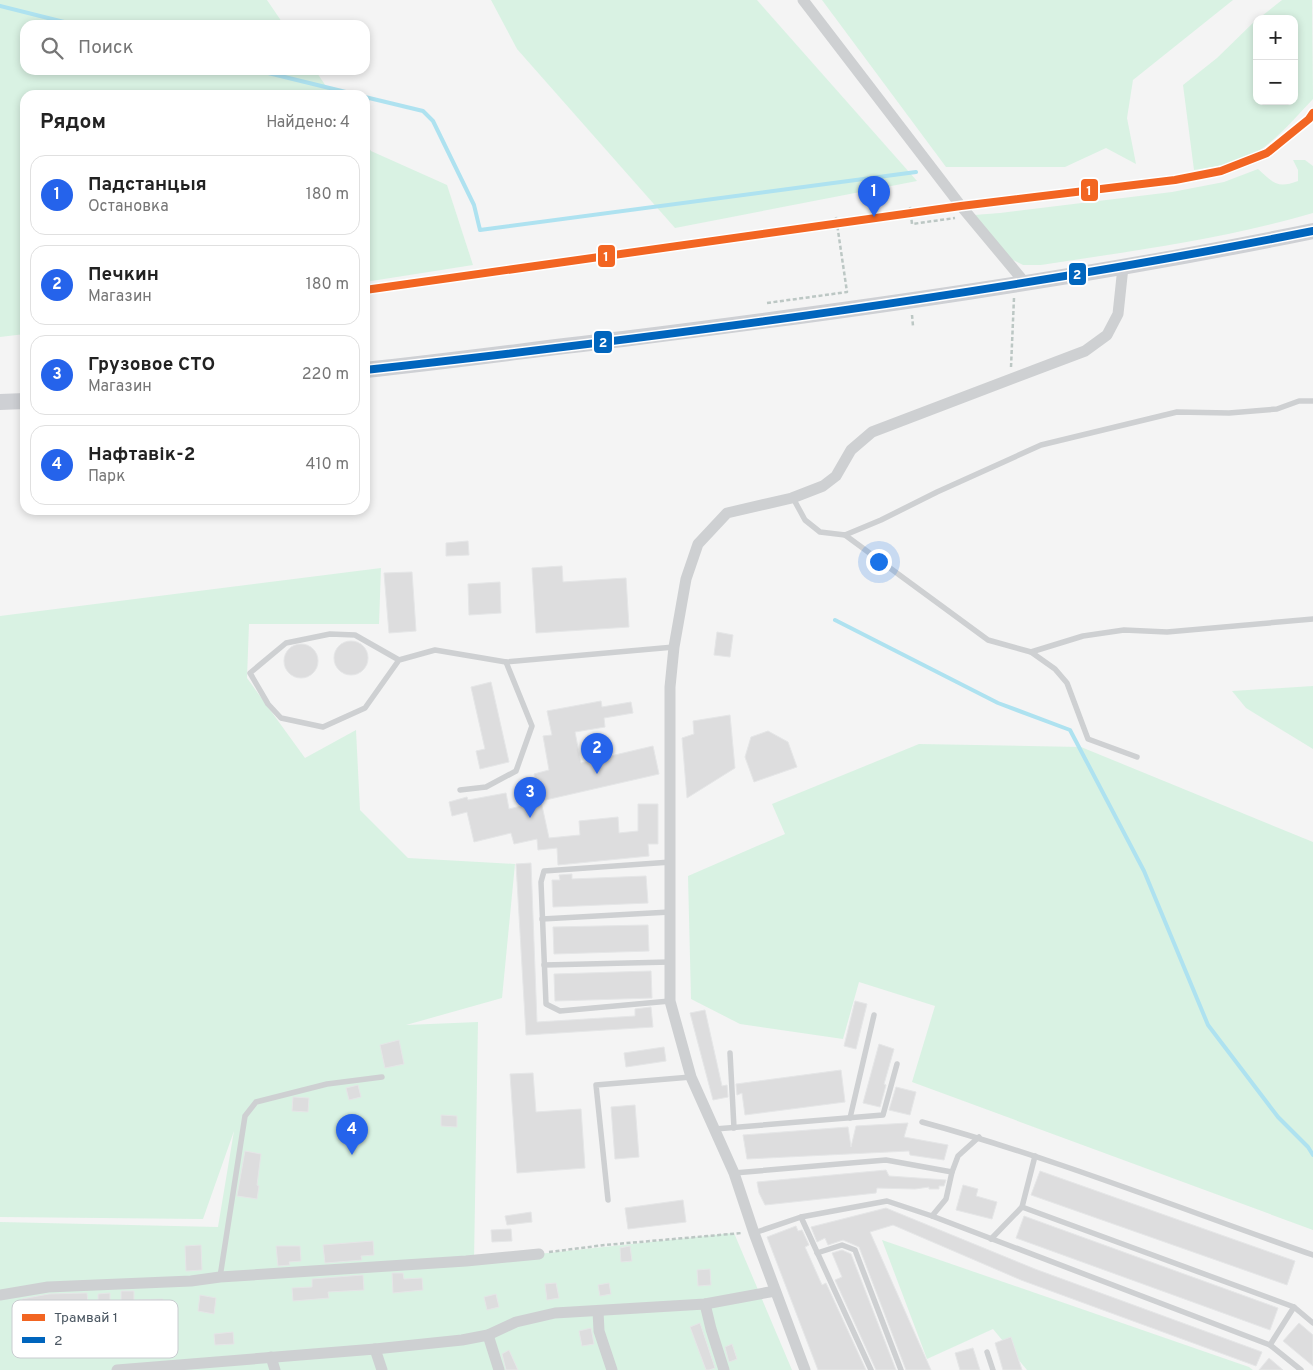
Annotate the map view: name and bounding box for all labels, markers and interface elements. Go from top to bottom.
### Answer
map controls [1253,15,1298,105]
button: + [1253,15,1298,60]
search box [20,20,370,75]
icon: search [38,34,66,62]
text: Поиск [78,36,134,60]
button: − [1253,60,1298,105]
text: Рядом [40,109,106,136]
text: Найдено: 4 [266,113,350,133]
text: Падстанцыя [88,173,207,197]
pin: 1 [858,176,890,217]
line badge: 1 [1080,178,1099,202]
text: 1 [1086,183,1092,200]
text: 1 [54,185,60,205]
text: 180 m [306,185,349,205]
text: Остановка [88,197,169,217]
line badge: 1 [597,244,616,268]
text: 1 [603,249,609,266]
line badge: 2 [1068,262,1087,286]
text: Печкин [88,263,159,287]
text: 2 [1073,267,1081,284]
text: 2 [52,275,62,295]
text: 180 m [306,275,349,295]
text: Магазин [88,287,152,307]
line badge: 2 [593,330,613,354]
text: 2 [599,335,607,352]
text: Грузовое СТО [88,353,215,377]
text: 3 [52,365,62,385]
text: 220 m [302,365,349,385]
text: Магазин [88,377,152,397]
text: Нафтавік-2 [88,443,195,467]
text: 4 [52,455,62,475]
text: 410 m [306,455,349,475]
text: Парк [88,467,125,487]
your location [866,549,892,575]
pin: 2 [581,733,613,774]
pin: 3 [514,777,546,818]
pin: 4 [336,1114,368,1155]
legend [12,1300,178,1358]
text: Трамвай 1 [54,1310,118,1327]
text: 2 [54,1333,63,1350]

